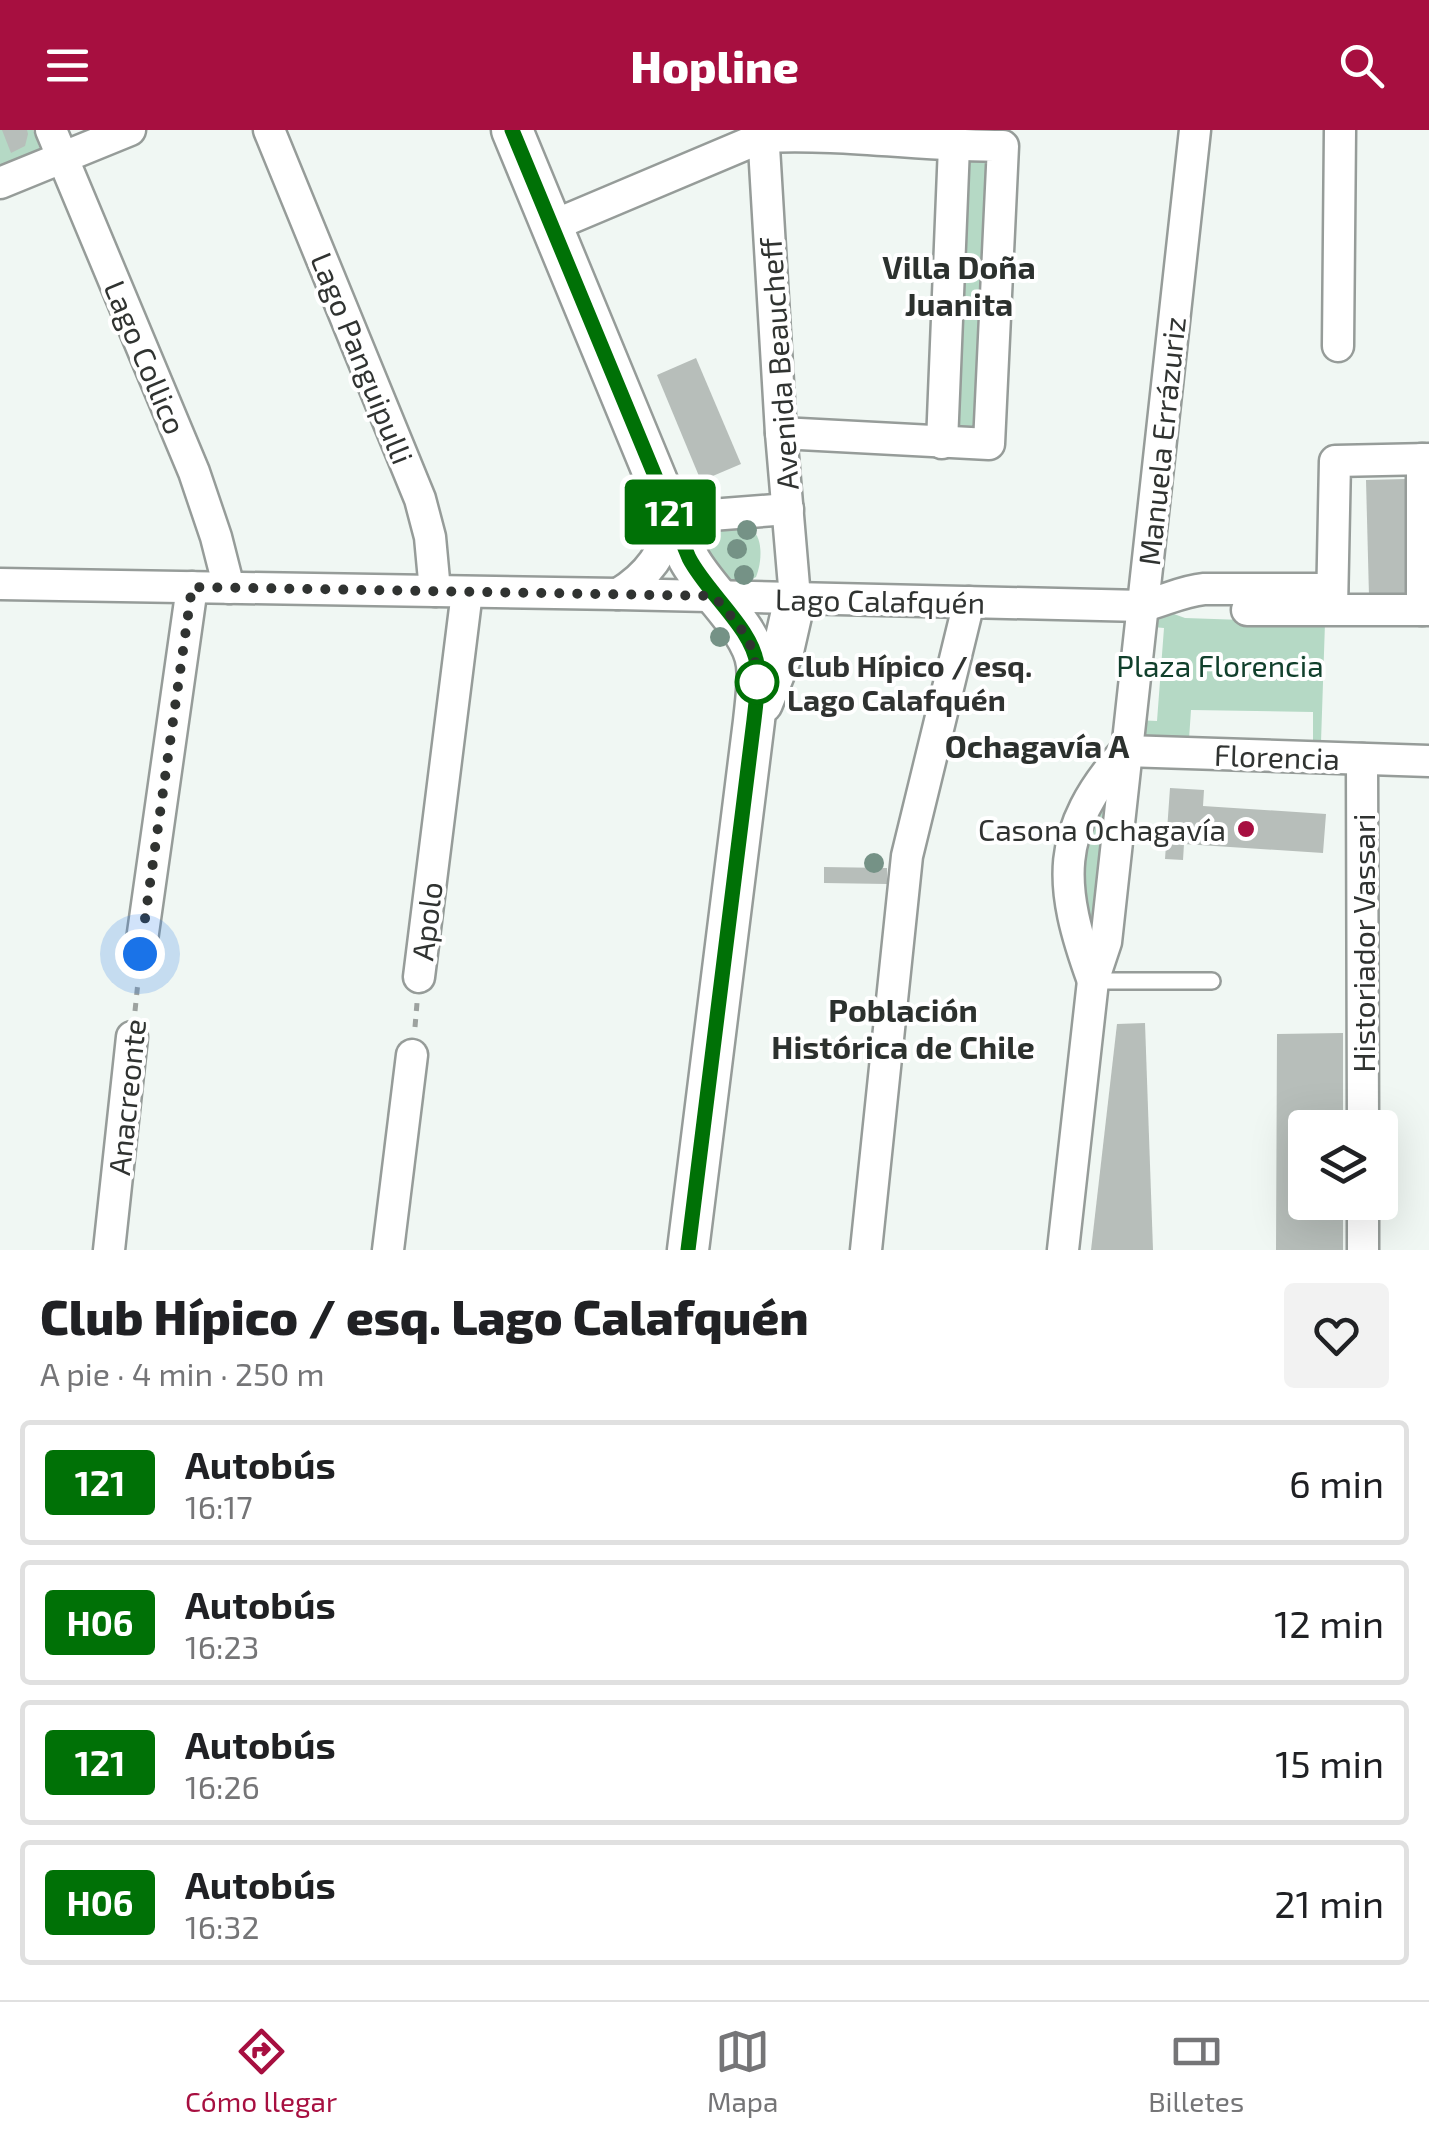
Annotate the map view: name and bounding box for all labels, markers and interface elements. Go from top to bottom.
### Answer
icon: menu [40,38,95,93]
text: Hopline [630,38,799,92]
icon: search [1334,38,1389,93]
street label: Avenida Beaucheff [751,236,805,491]
street label: Lago Panguipulli [304,247,422,469]
district label: Villa Doña Juanita [882,247,1036,322]
street label: Lago Collico [98,275,194,439]
street label: Manuela Errázuriz [1130,315,1192,567]
line badge: 121 [612,480,728,544]
text: 121 [645,491,695,533]
street label: Lago Calafquén [775,580,985,620]
place label: Club Hípico / esq. Lago Calafquén [787,647,1032,717]
park label: Plaza Florencia [1116,647,1324,683]
marker: Club Hípico / esq. Lago Calafquén [736,661,778,703]
district label: Ochagavía A [945,726,1129,764]
street label: Florencia [1213,736,1341,776]
place label: Casona Ochagavía [978,811,1226,847]
street label: Historiador Vassari [1345,813,1381,1073]
marker: Casona Ochagavía [1235,818,1257,840]
street label: Apolo [403,880,449,962]
your location [115,929,165,979]
district label: Población Histórica de Chile [771,990,1035,1065]
street label: Anacreonte [100,1017,152,1177]
map controls [1288,1110,1398,1220]
button: layers [1288,1110,1398,1220]
button: heart [1284,1283,1389,1388]
text: Club Hípico / esq. Lago Calafquén [40,1287,809,1345]
text: A pie · 4 min · 250 m [40,1354,325,1392]
text: Autobús [185,1441,336,1487]
text: 6 min [1289,1460,1384,1506]
text: 121 [75,1461,125,1503]
text: 16:17 [185,1487,253,1525]
text: Autobús [185,1581,336,1627]
text: 12 min [1274,1600,1384,1646]
text: H06 [67,1601,133,1643]
text: 16:23 [185,1627,259,1665]
text: Autobús [185,1721,336,1767]
text: 15 min [1275,1740,1384,1786]
text: 121 [75,1741,125,1783]
text: 16:26 [185,1767,260,1805]
text: Autobús [185,1861,336,1907]
text: 21 min [1274,1880,1384,1926]
text: H06 [67,1881,133,1923]
text: 16:32 [185,1907,259,1945]
tab: Cómo llegar [185,2024,337,2118]
tab: Mapa [707,2024,778,2118]
tab: Billetes [1148,2024,1244,2118]

